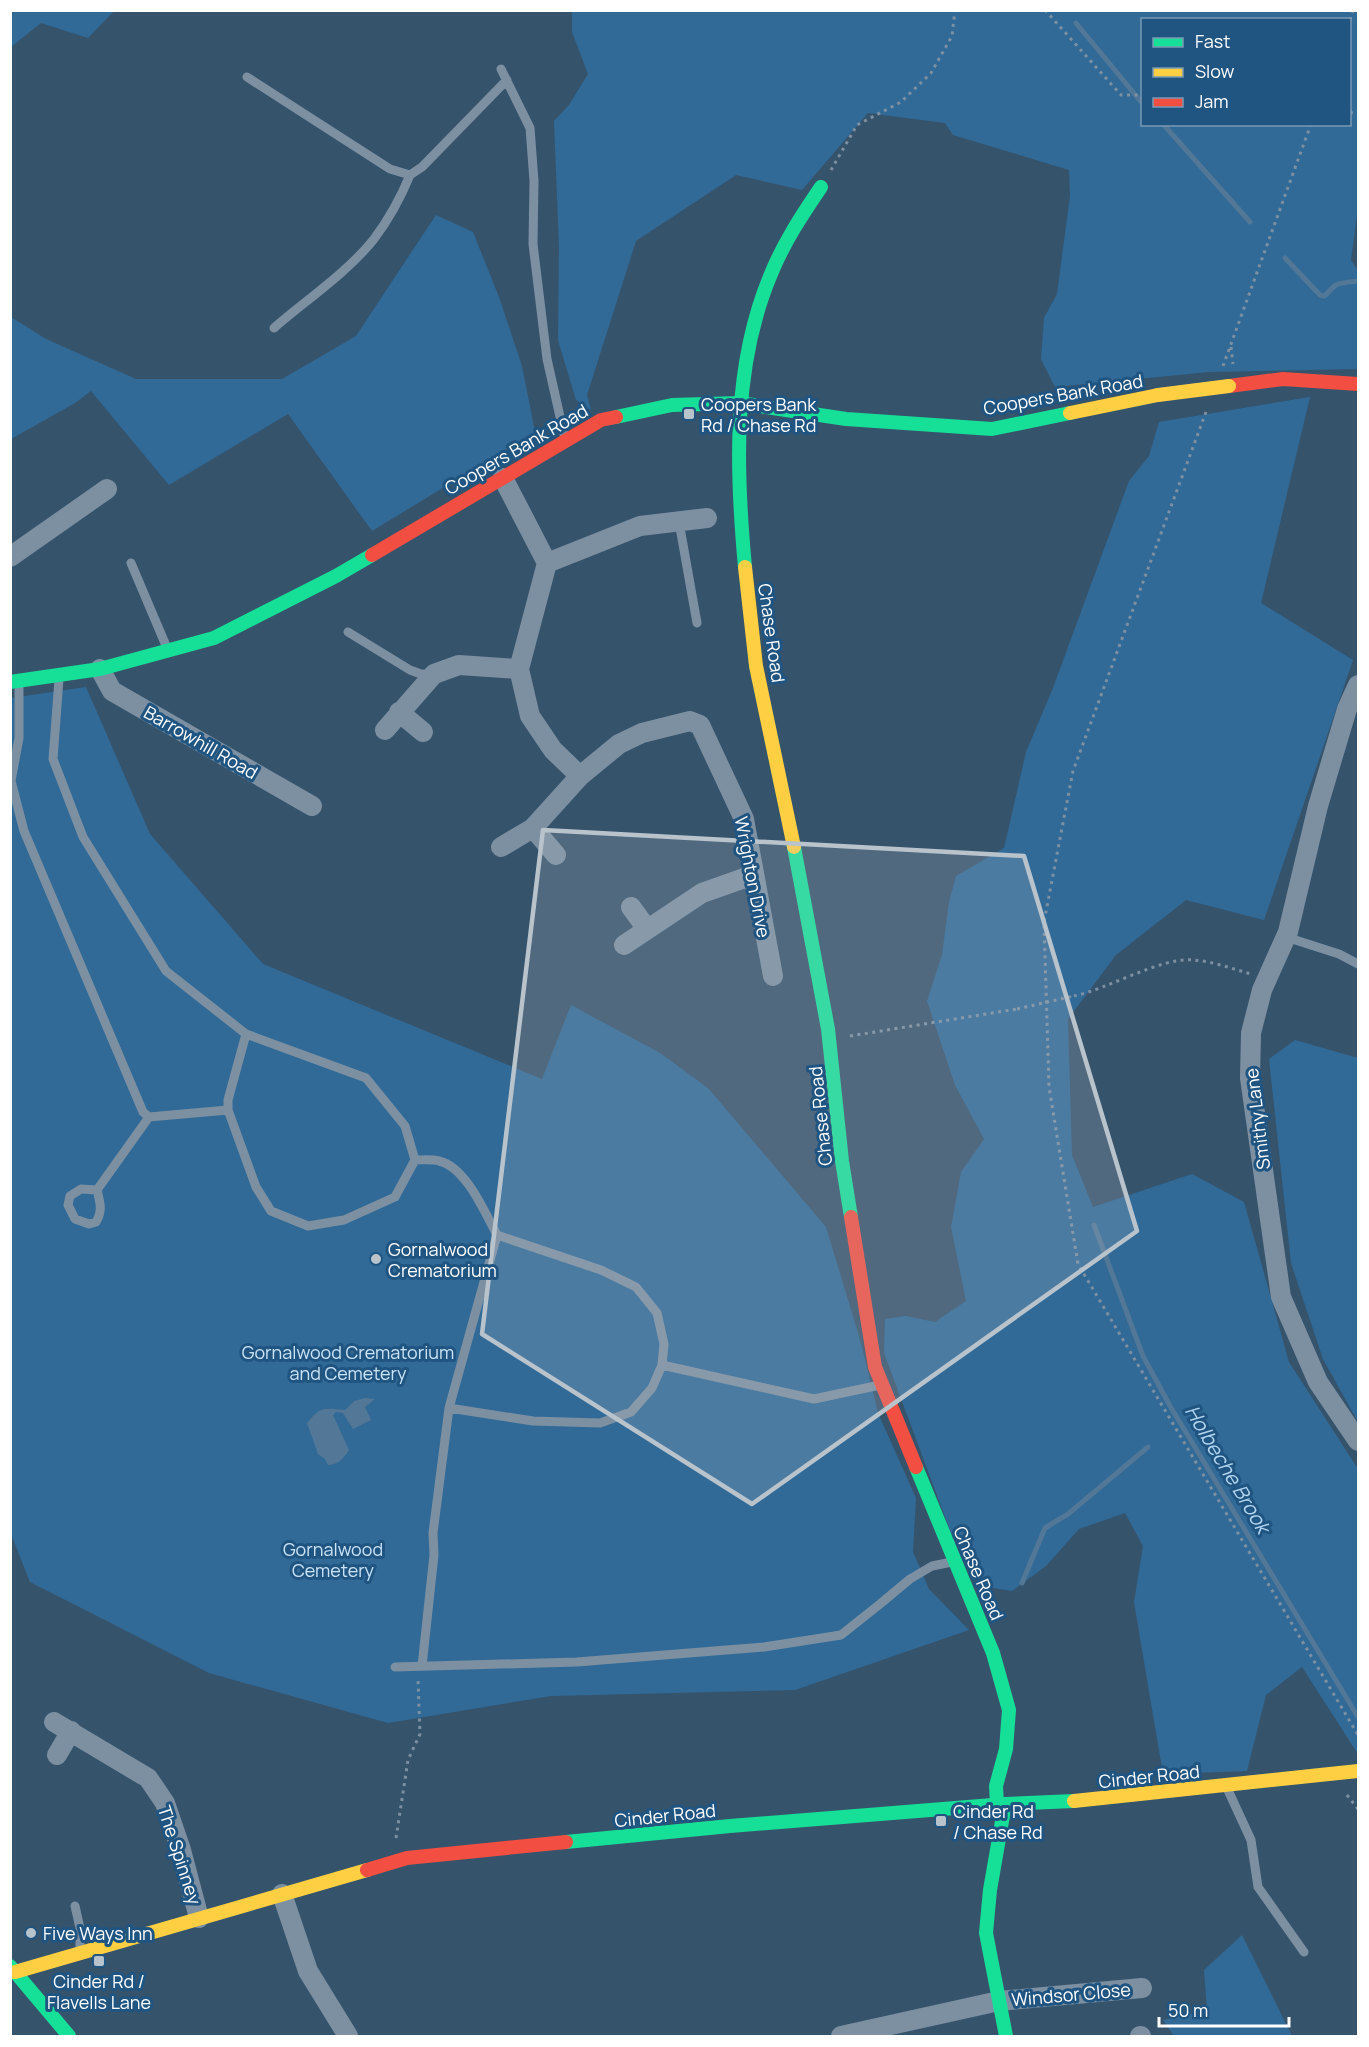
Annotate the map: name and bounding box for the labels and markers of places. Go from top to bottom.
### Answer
place label: Coopers Bank Rd / Chase Rd [701,392,817,437]
marker: Coopers Bank Rd / Chase Rd [682,407,696,421]
place label: Gornalwood Crematorium [388,1237,497,1282]
marker: Gornalwood Crematorium [369,1252,383,1266]
place label: Cinder Rd / Chase Rd [953,1799,1043,1844]
marker: Cinder Rd / Chase Rd [934,1814,948,1828]
place label: Five Ways Inn [43,1921,153,1945]
marker: Five Ways Inn [24,1926,38,1940]
marker: Cinder Rd / Flavells Lane [92,1954,106,1968]
place label: Cinder Rd / Flavells Lane [47,1969,151,2014]

